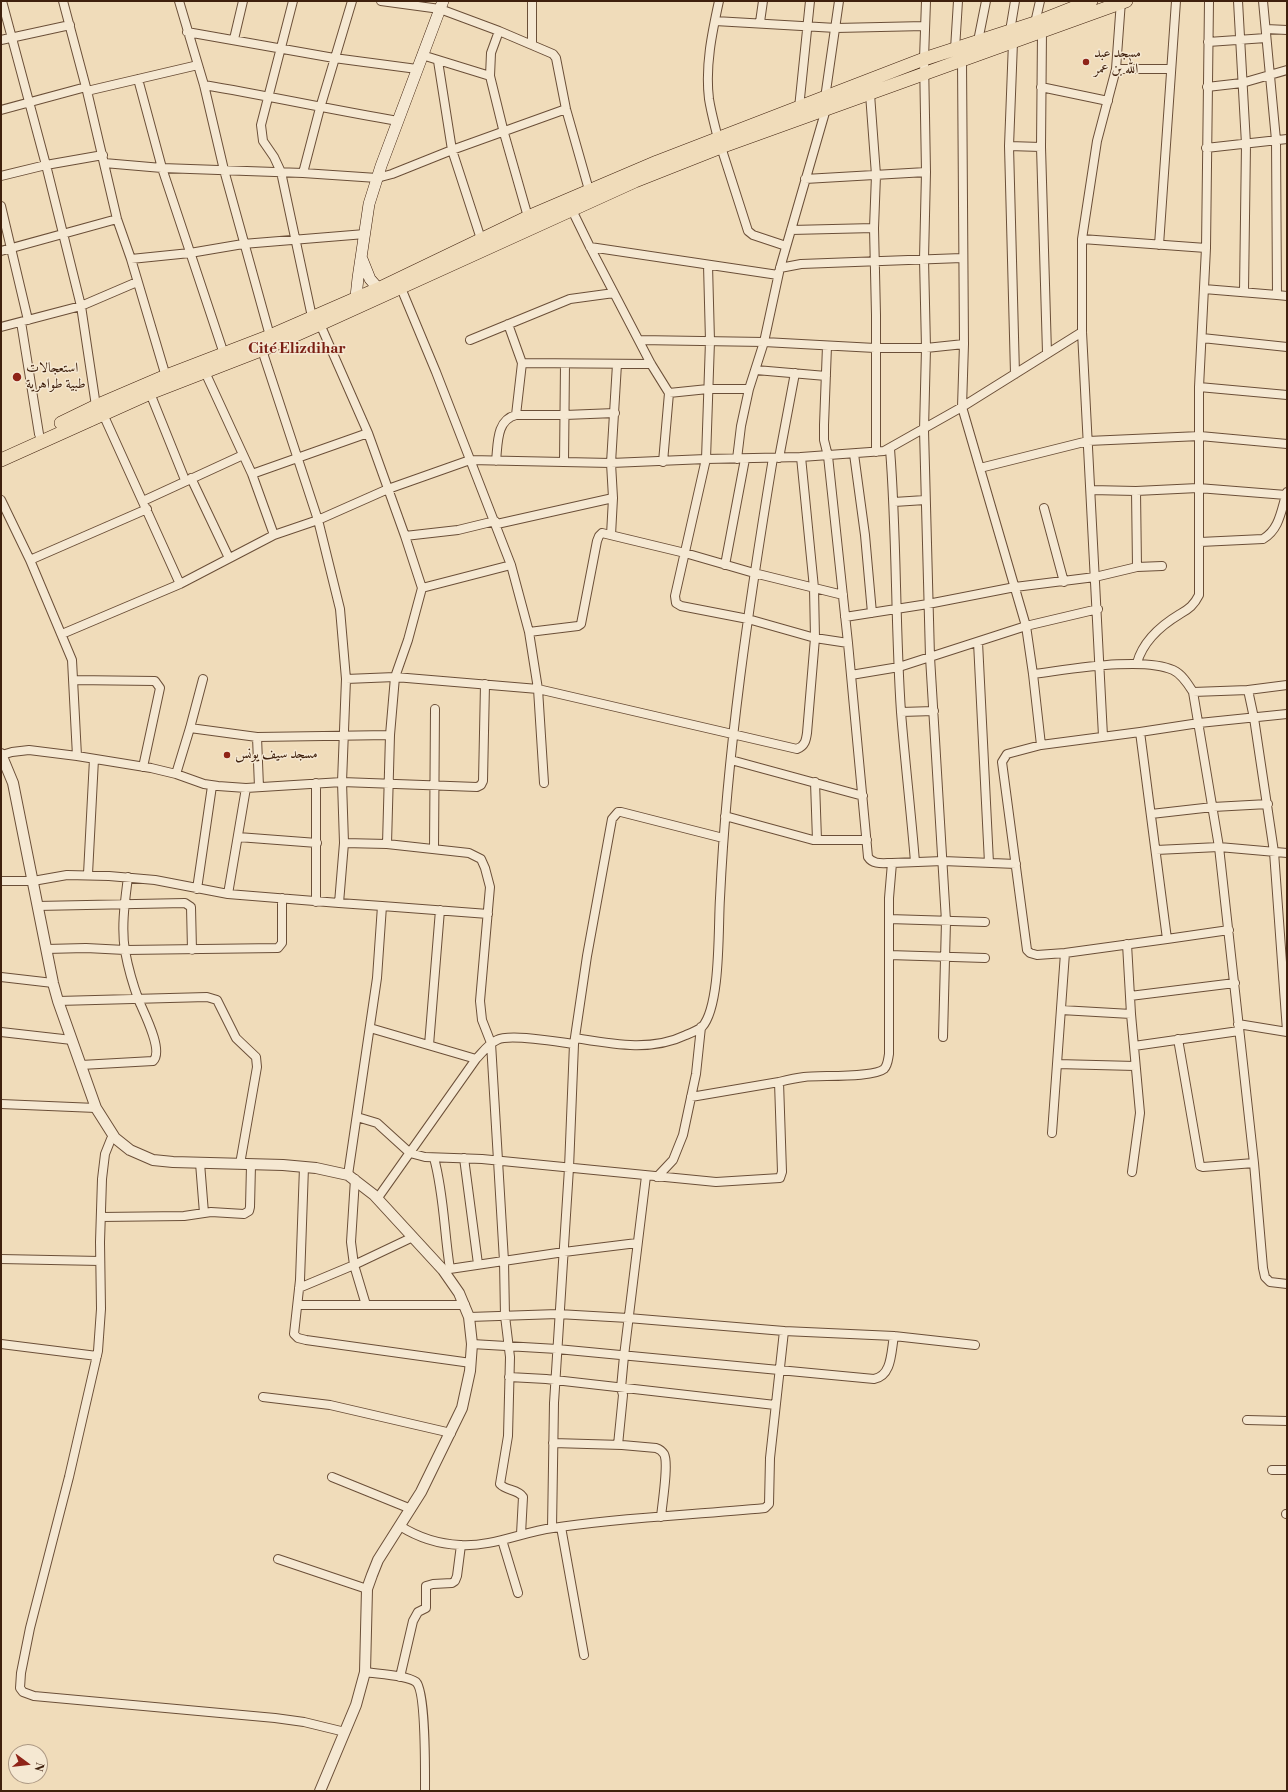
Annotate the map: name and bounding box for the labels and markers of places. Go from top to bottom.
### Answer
place label: مسجد عبد الله بن عمر [1094,46,1141,78]
marker: مسجد عبد الله بن عمر [1081,57,1091,67]
place label: استعجالات طبية طواهرية [26,361,86,394]
marker: استعجالات طبية طواهرية [11,371,23,383]
place label: مسجد سيف يونس [235,747,318,763]
marker: مسجد سيف يونس [222,750,232,760]

